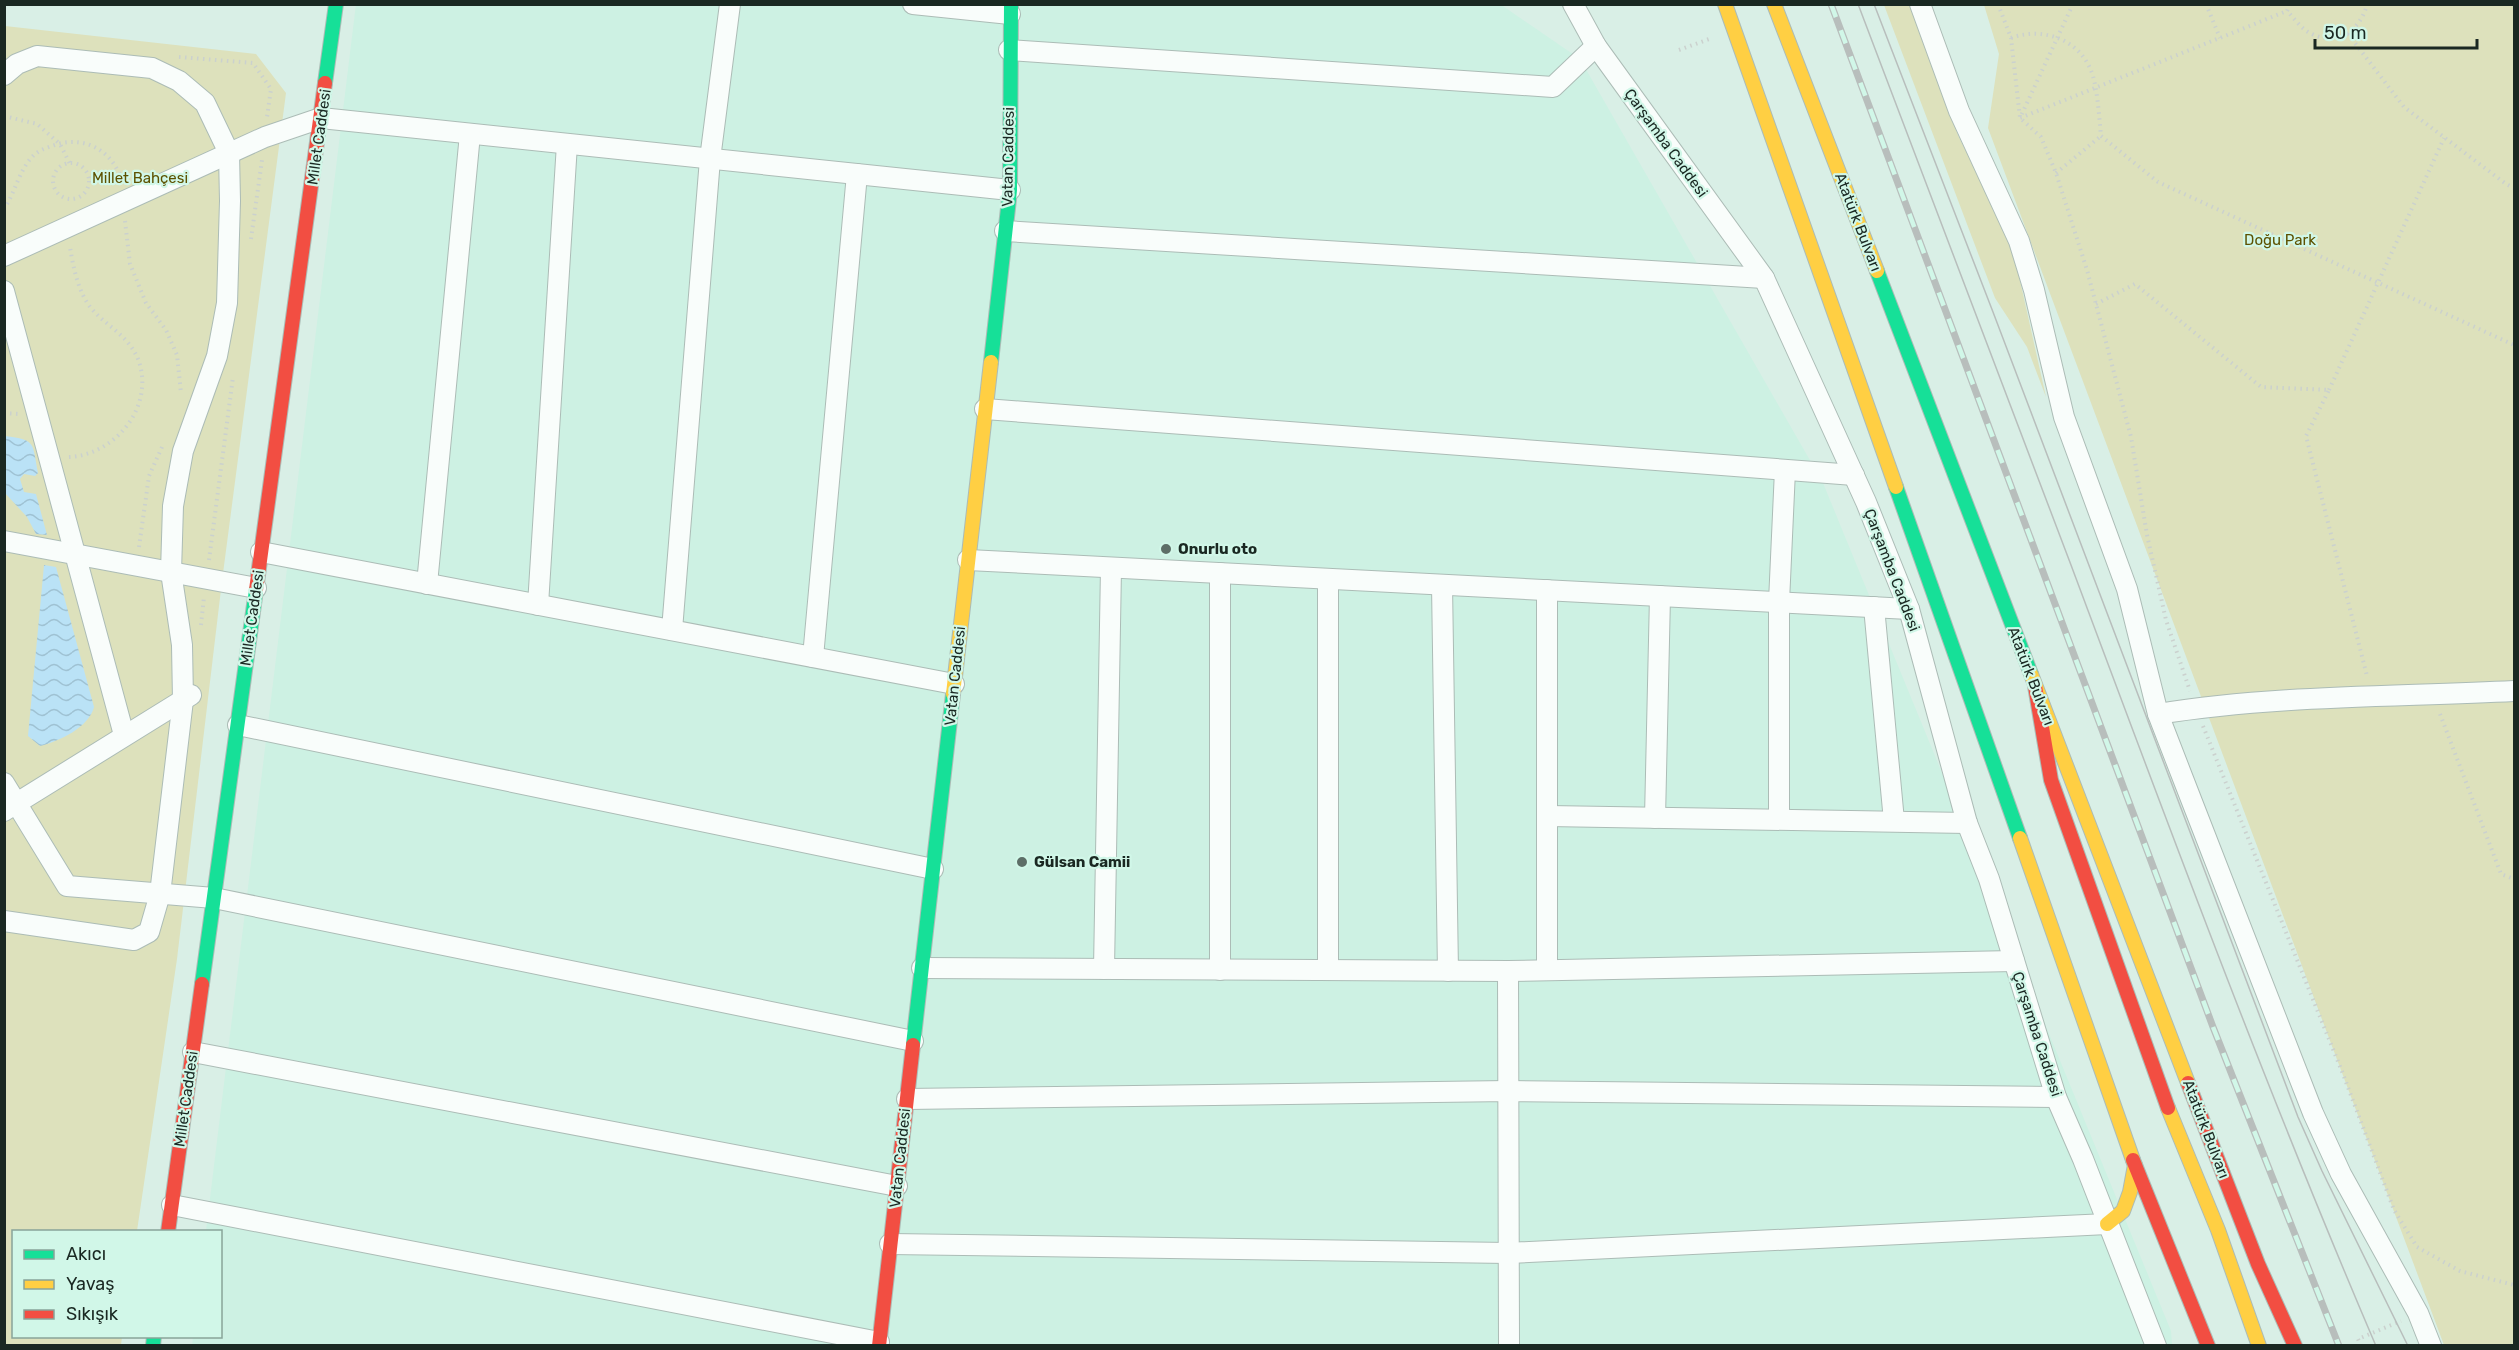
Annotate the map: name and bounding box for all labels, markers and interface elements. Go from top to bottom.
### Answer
scale bar [2315,12,2477,50]
text: 50 m [2324,22,2367,44]
street label: Çarşamba Caddesi [1621,85,1711,201]
street label: Millet Caddesi [303,88,335,186]
street label: Vatan Caddesi [998,107,1018,207]
park label: Millet Bahçesi [92,169,188,187]
street label: Atatürk Bulvarı [1831,170,1885,274]
park label: Doğu Park [2244,231,2316,249]
street label: Çarşamba Caddesi [1860,506,1924,634]
place label: Onurlu oto [1178,540,1257,558]
marker: Onurlu oto [1159,542,1173,556]
street label: Millet Caddesi [236,569,268,667]
street label: Atatürk Bulvarı [2004,624,2058,728]
street label: Vatan Caddesi [941,625,969,727]
place label: Gülsan Camii [1034,853,1130,871]
marker: Gülsan Camii [1015,855,1029,869]
street label: Çarşamba Caddesi [2008,969,2066,1099]
street label: Millet Caddesi [170,1050,202,1148]
street label: Atatürk Bulvarı [2179,1077,2233,1181]
street label: Vatan Caddesi [886,1107,914,1209]
legend [12,1230,222,1338]
text: Akıcı [66,1243,106,1265]
text: Yavaş [66,1273,114,1295]
text: Sıkışık [66,1303,119,1325]

